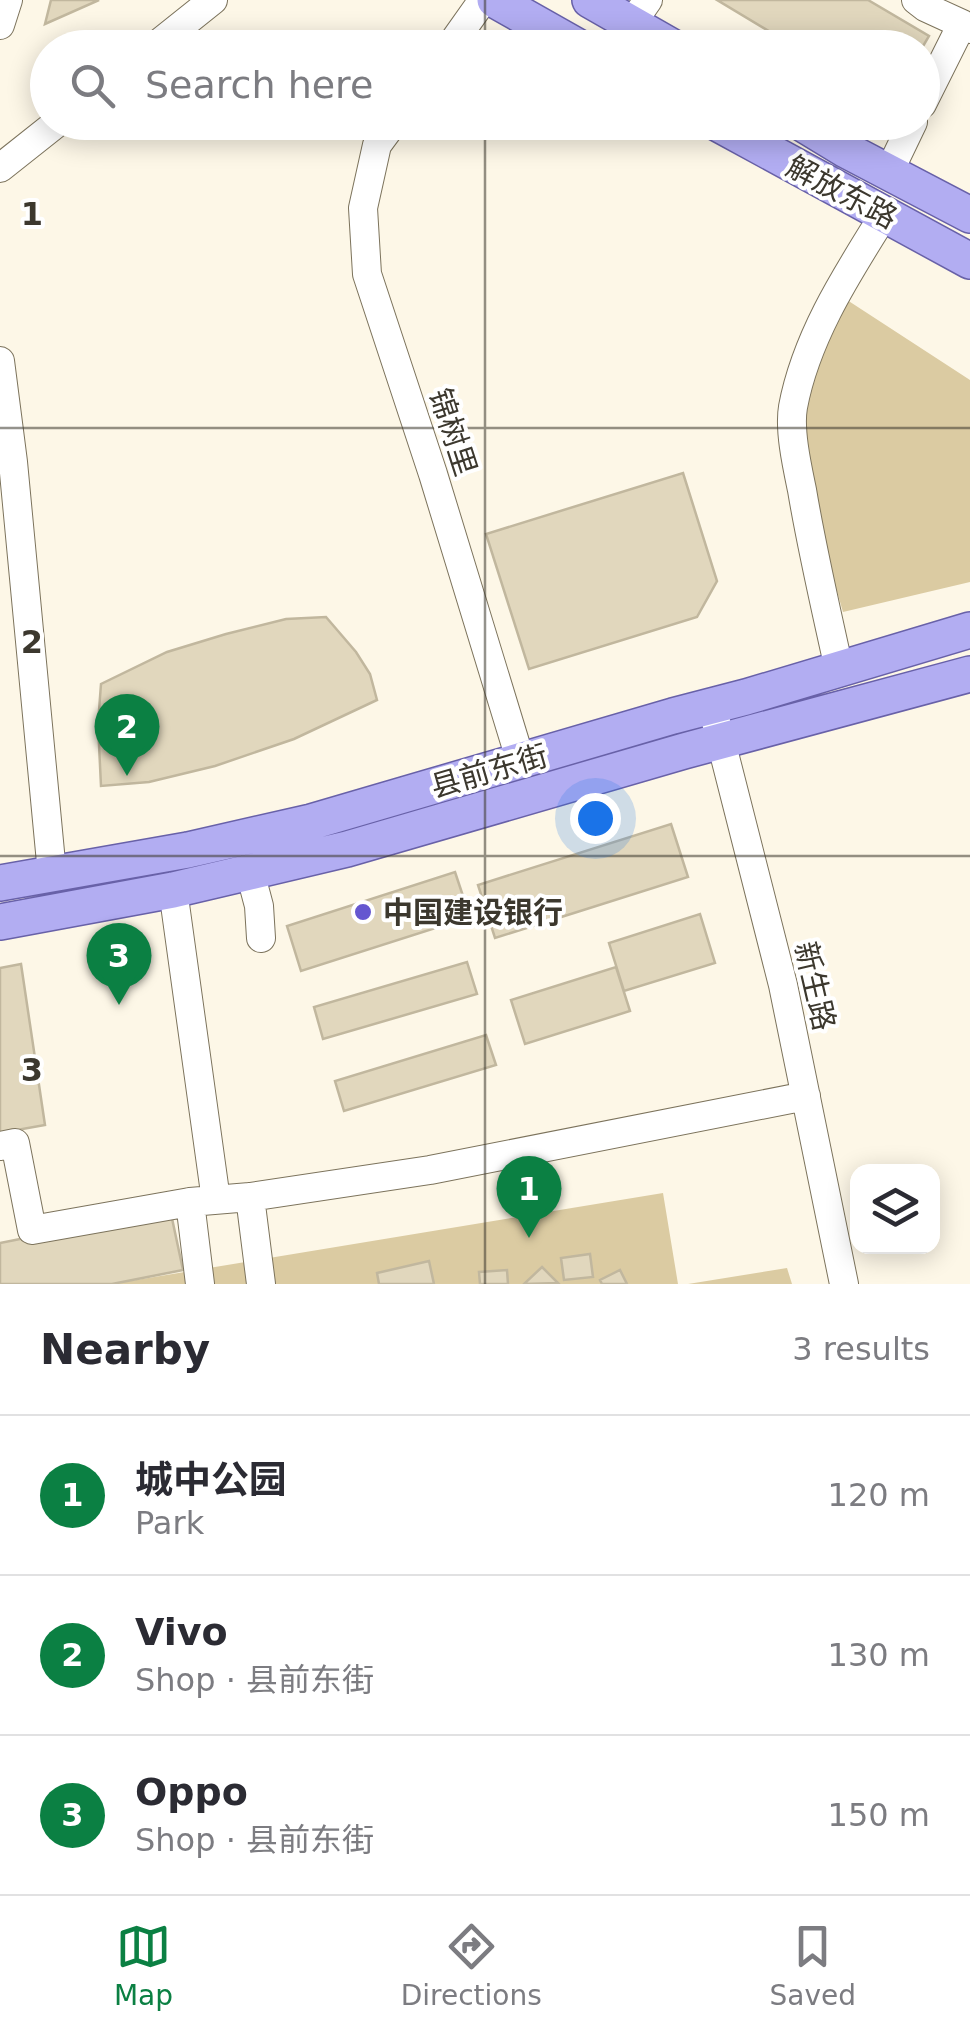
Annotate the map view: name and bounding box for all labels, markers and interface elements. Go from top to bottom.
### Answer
search box [30,30,940,140]
icon: search [65,58,120,113]
text: Search here [145,63,373,107]
street label: 解放东路 [781,148,903,236]
text: 1 [21,195,43,233]
street label: 锦树里 [422,384,484,480]
text: 2 [21,623,43,661]
pin: 2 [94,694,160,776]
street label: 县前东街 [427,738,551,804]
your location [570,793,621,844]
place label: 中国建设银行 [383,895,563,930]
marker: 中国建设银行 [352,901,374,923]
pin: 3 [86,922,152,1005]
street label: 新生路 [788,938,842,1034]
text: 3 [21,1051,43,1089]
pin: 1 [496,1156,562,1238]
map controls [850,1164,940,1254]
button: layers [850,1164,940,1254]
text: Nearby [40,1325,210,1374]
text: 3 results [792,1330,930,1368]
text: 城中公园 [135,1458,287,1502]
text: 1 [61,1476,84,1514]
text: 120 m [828,1476,930,1514]
text: Park [135,1504,204,1542]
text: Vivo [135,1610,228,1654]
text: 2 [61,1636,84,1674]
text: 130 m [828,1636,930,1674]
text: Shop · 县前东街 [135,1661,374,1699]
text: Oppo [135,1770,248,1814]
text: 3 [61,1796,84,1834]
text: 150 m [828,1796,930,1834]
text: Shop · 县前东街 [135,1821,374,1859]
tab: Map [114,1919,173,2012]
tab: Directions [401,1919,542,2012]
tab: Saved [770,1919,856,2012]

